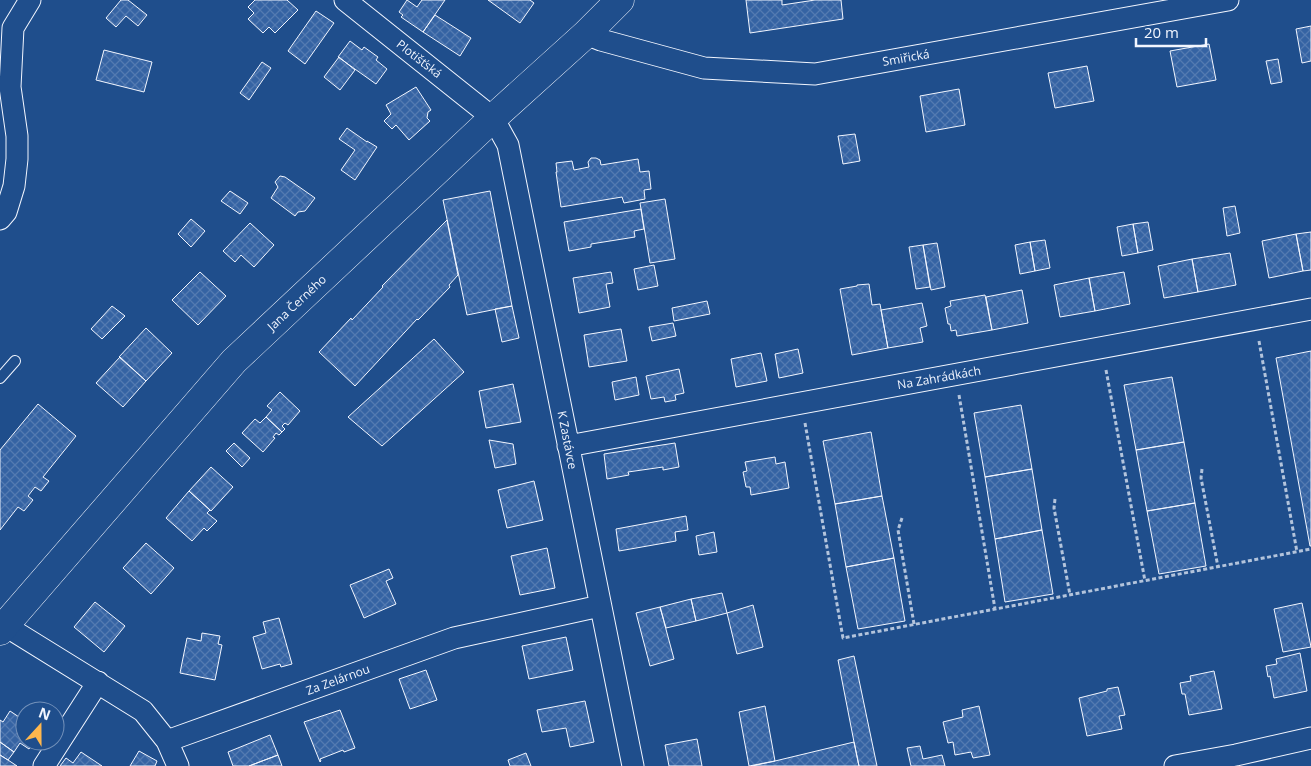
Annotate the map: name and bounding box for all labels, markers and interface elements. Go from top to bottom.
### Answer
scale bar [1136,15,1206,47]
text: 20 m [1144,22,1179,42]
street label: Plotišťská [393,35,446,82]
street label: Smiřická [881,45,931,70]
street label: Jana Černého [263,271,330,335]
street label: Na Zahrádkách [896,362,982,393]
street label: K Zastávce [554,409,582,471]
street label: Za Zelárnou [304,660,372,699]
north arrow [15,701,65,751]
text: N [36,702,54,724]

